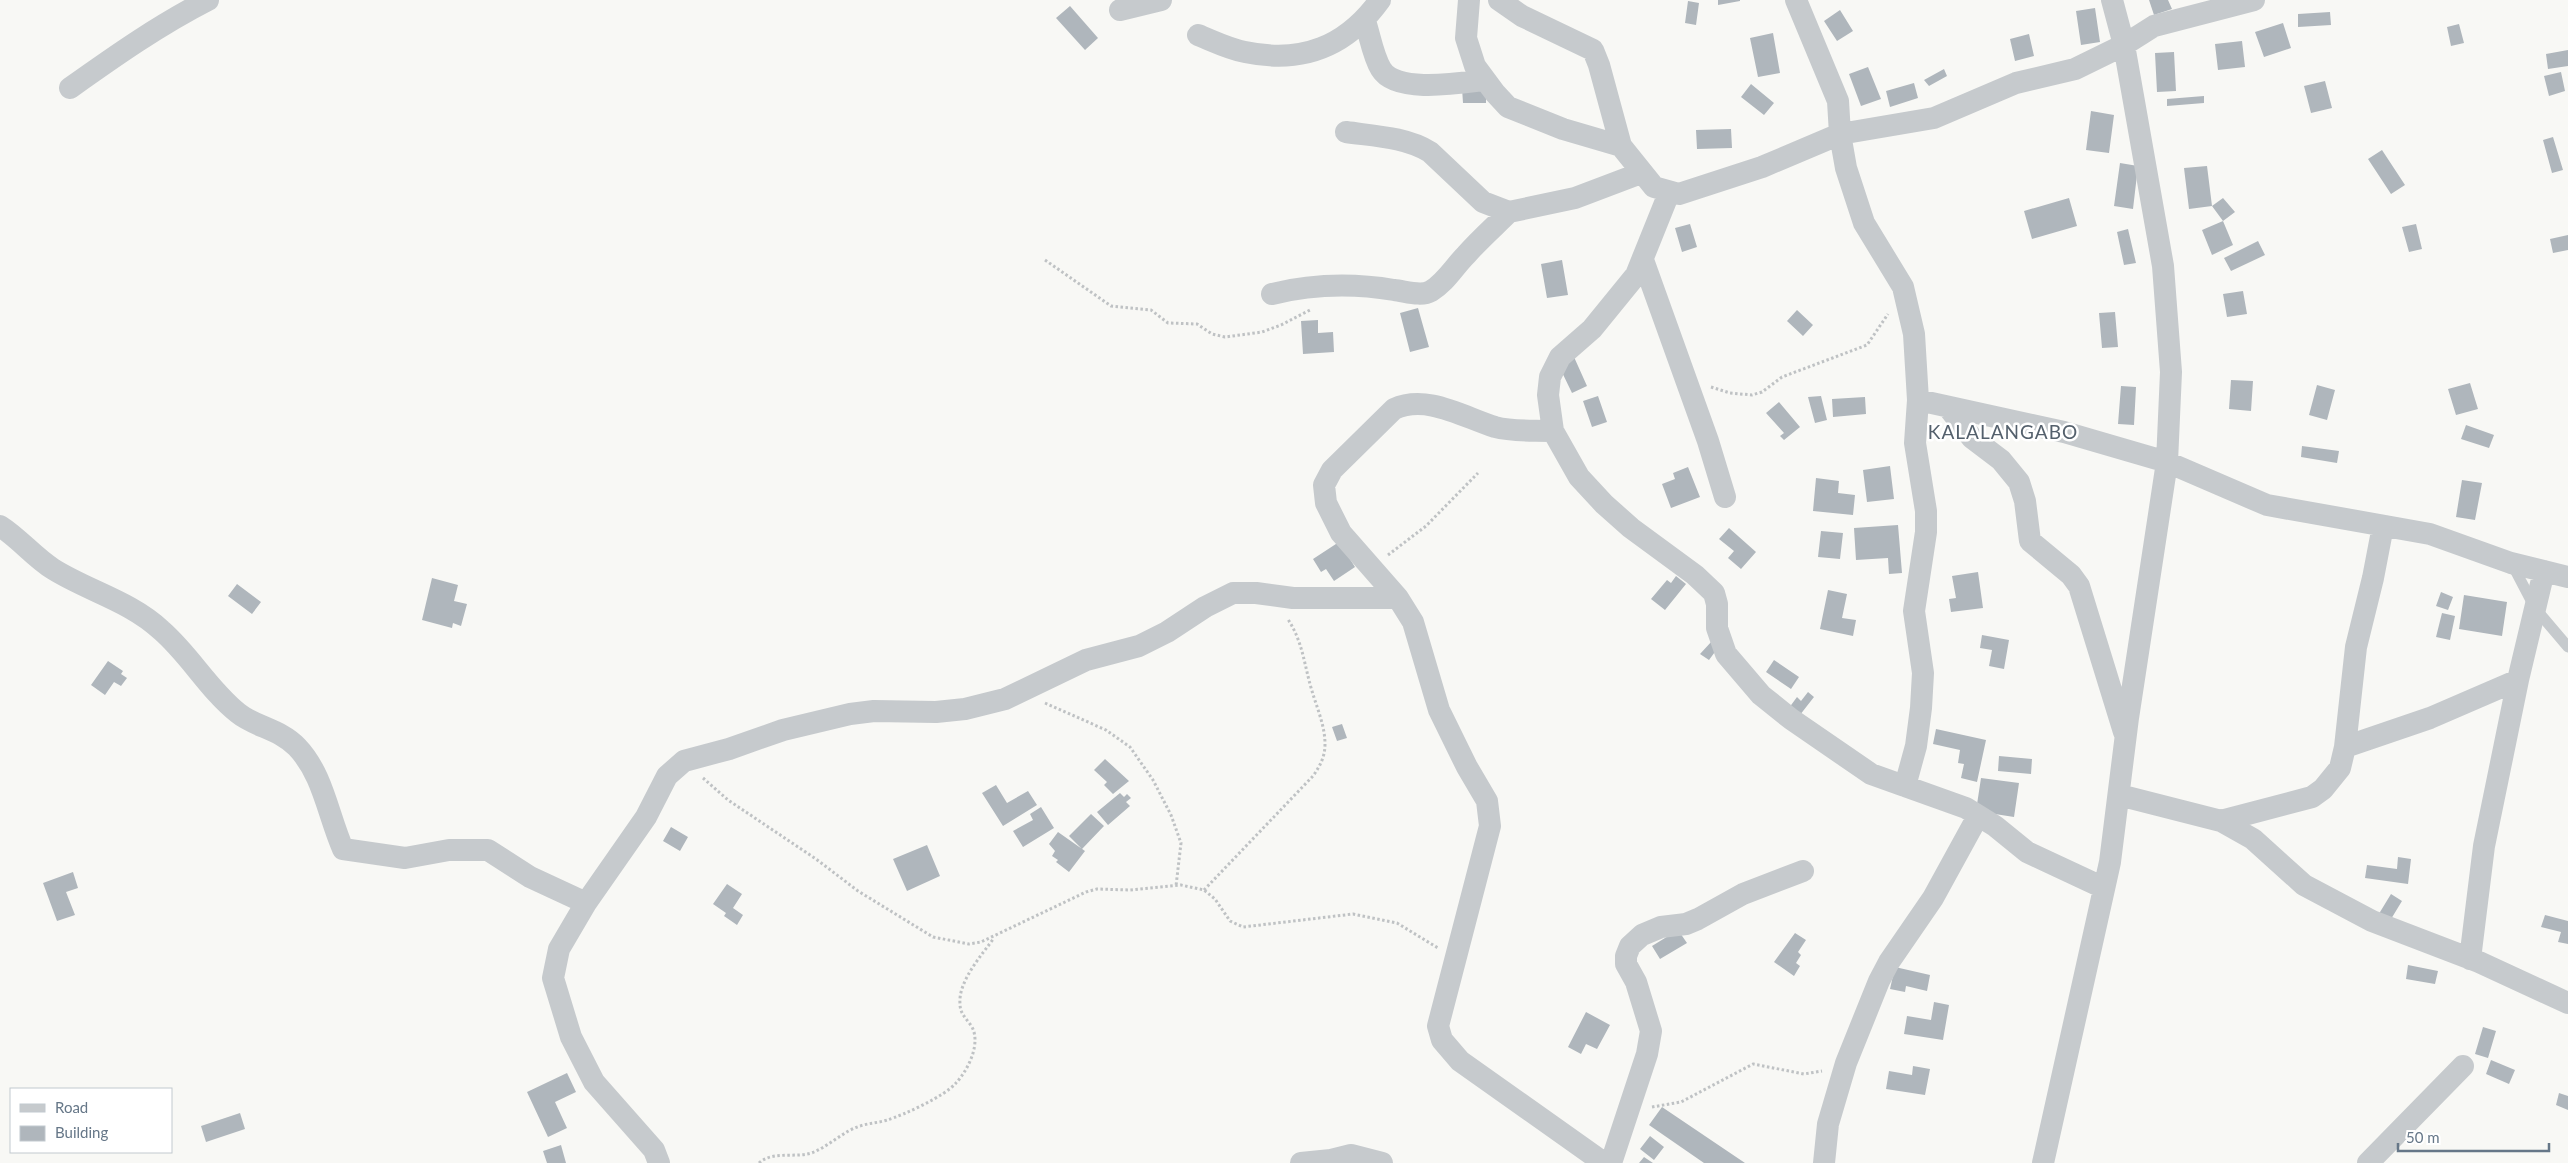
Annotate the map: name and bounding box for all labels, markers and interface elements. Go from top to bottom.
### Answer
district label: KALALANGABO [1928,420,2078,443]
legend [10,1088,172,1153]
text: Road [55,1098,88,1116]
scale bar [2398,1120,2549,1152]
text: Building [55,1123,108,1141]
text: 50 m [2406,1128,2440,1146]

